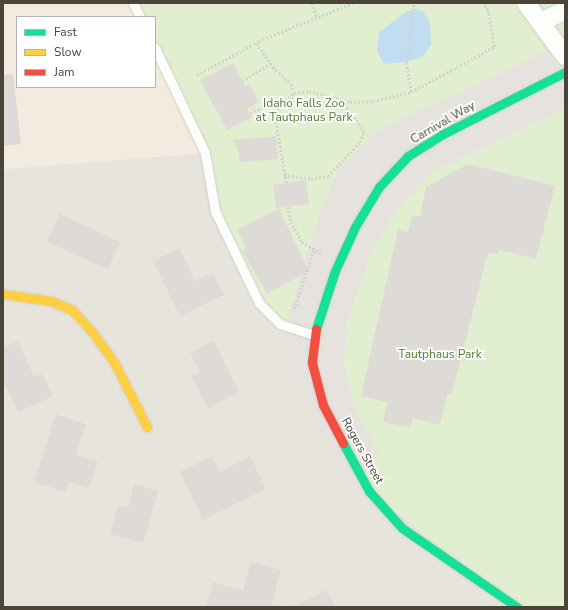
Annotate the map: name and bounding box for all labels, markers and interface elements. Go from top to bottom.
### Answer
legend [16,16,156,88]
text: Fast [54,24,77,40]
text: Slow [54,44,82,60]
text: Jam [54,64,75,80]
park label: Idaho Falls Zoo at Tautphaus Park [256,97,352,125]
street label: Carnival Way [408,99,478,147]
park label: Tautphaus Park [398,348,482,362]
street label: Rogers Street [338,415,386,487]

